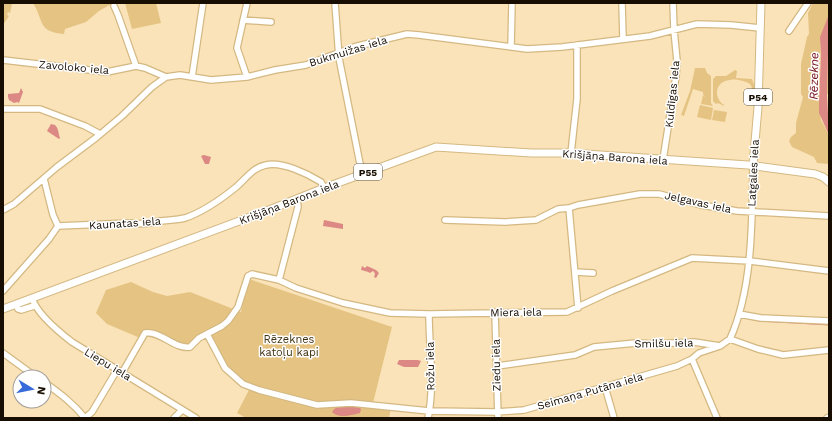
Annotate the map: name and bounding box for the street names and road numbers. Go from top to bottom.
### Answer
street label: Bukmuižas iela [308,33,389,70]
street label: Zavoloko iela [38,58,110,77]
street label: Kuldīgas iela [663,60,682,128]
road number: P54 [744,89,772,105]
street label: Latgales iela [745,139,762,207]
street label: Krišjāņa Barona iela [562,147,668,168]
road number: P55 [354,164,382,180]
street label: Krišjāņa Barona iela [237,177,341,228]
street label: Jelgavas iela [663,189,732,216]
street label: Kaunatas iela [89,214,161,232]
street label: Miera iela [490,306,542,319]
street label: Smilšu iela [634,336,694,351]
street label: Ziedu iela [490,339,503,391]
street label: Rožu iela [424,341,437,391]
street label: Liepu iela [82,345,133,383]
street label: Seimaņa Putāna iela [536,370,644,413]

